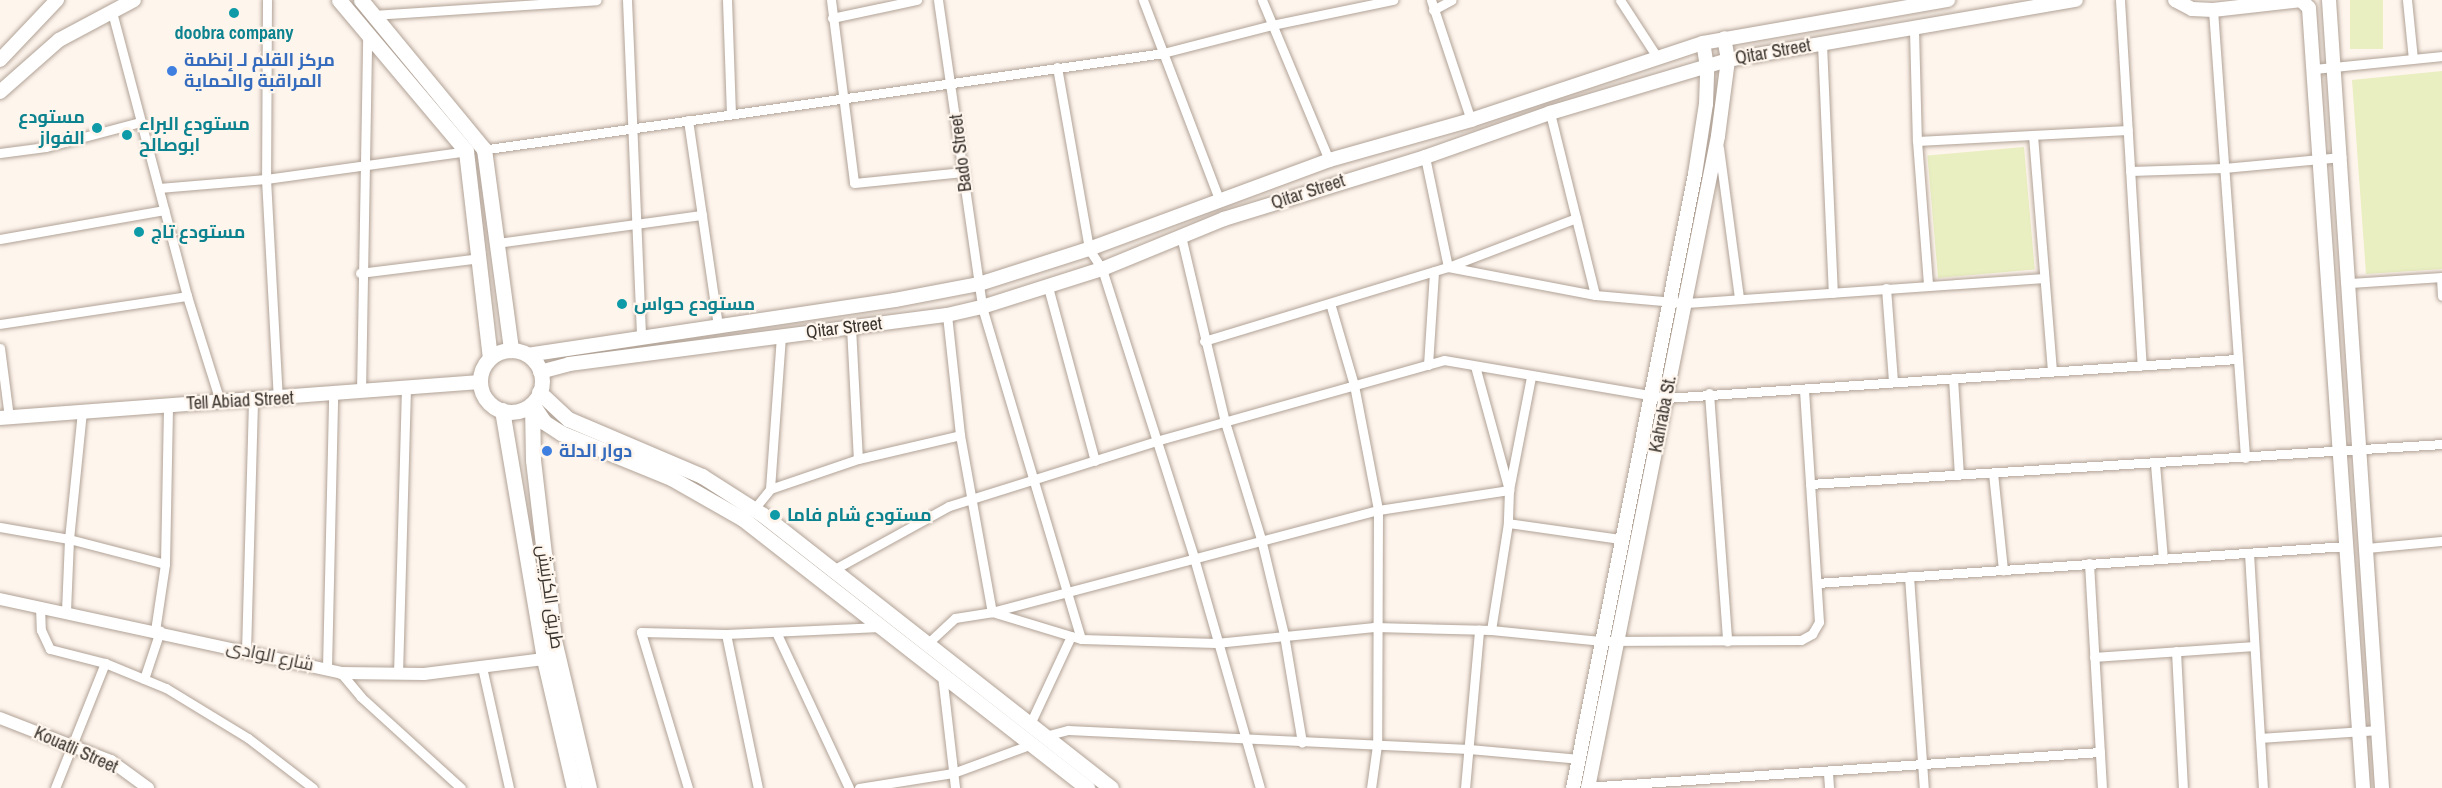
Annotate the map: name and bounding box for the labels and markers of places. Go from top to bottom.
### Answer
marker: doobra company [227,6,241,20]
place label: doobra company [175,22,293,44]
place label: مركز القلم لـ إنظمة المراقبة والحماية [184,50,335,92]
marker: مركز القلم لـ إنظمة المراقبة والحماية [165,64,179,78]
place label: مستودع الفواز [18,107,85,150]
place label: مستودع البراء ابوصالح [139,114,250,156]
marker: مستودع الفواز [90,121,104,135]
marker: مستودع البراء ابوصالح [120,128,134,142]
place label: مستودع تاج [151,221,245,243]
marker: مستودع تاج [132,225,146,239]
place label: مستودع حواس [634,293,755,315]
marker: مستودع حواس [615,297,629,311]
place label: دوار الدلة [559,440,632,462]
marker: دوار الدلة [540,444,554,458]
place label: مستودع شام فاما [787,504,932,526]
marker: مستودع شام فاما [768,508,782,522]

